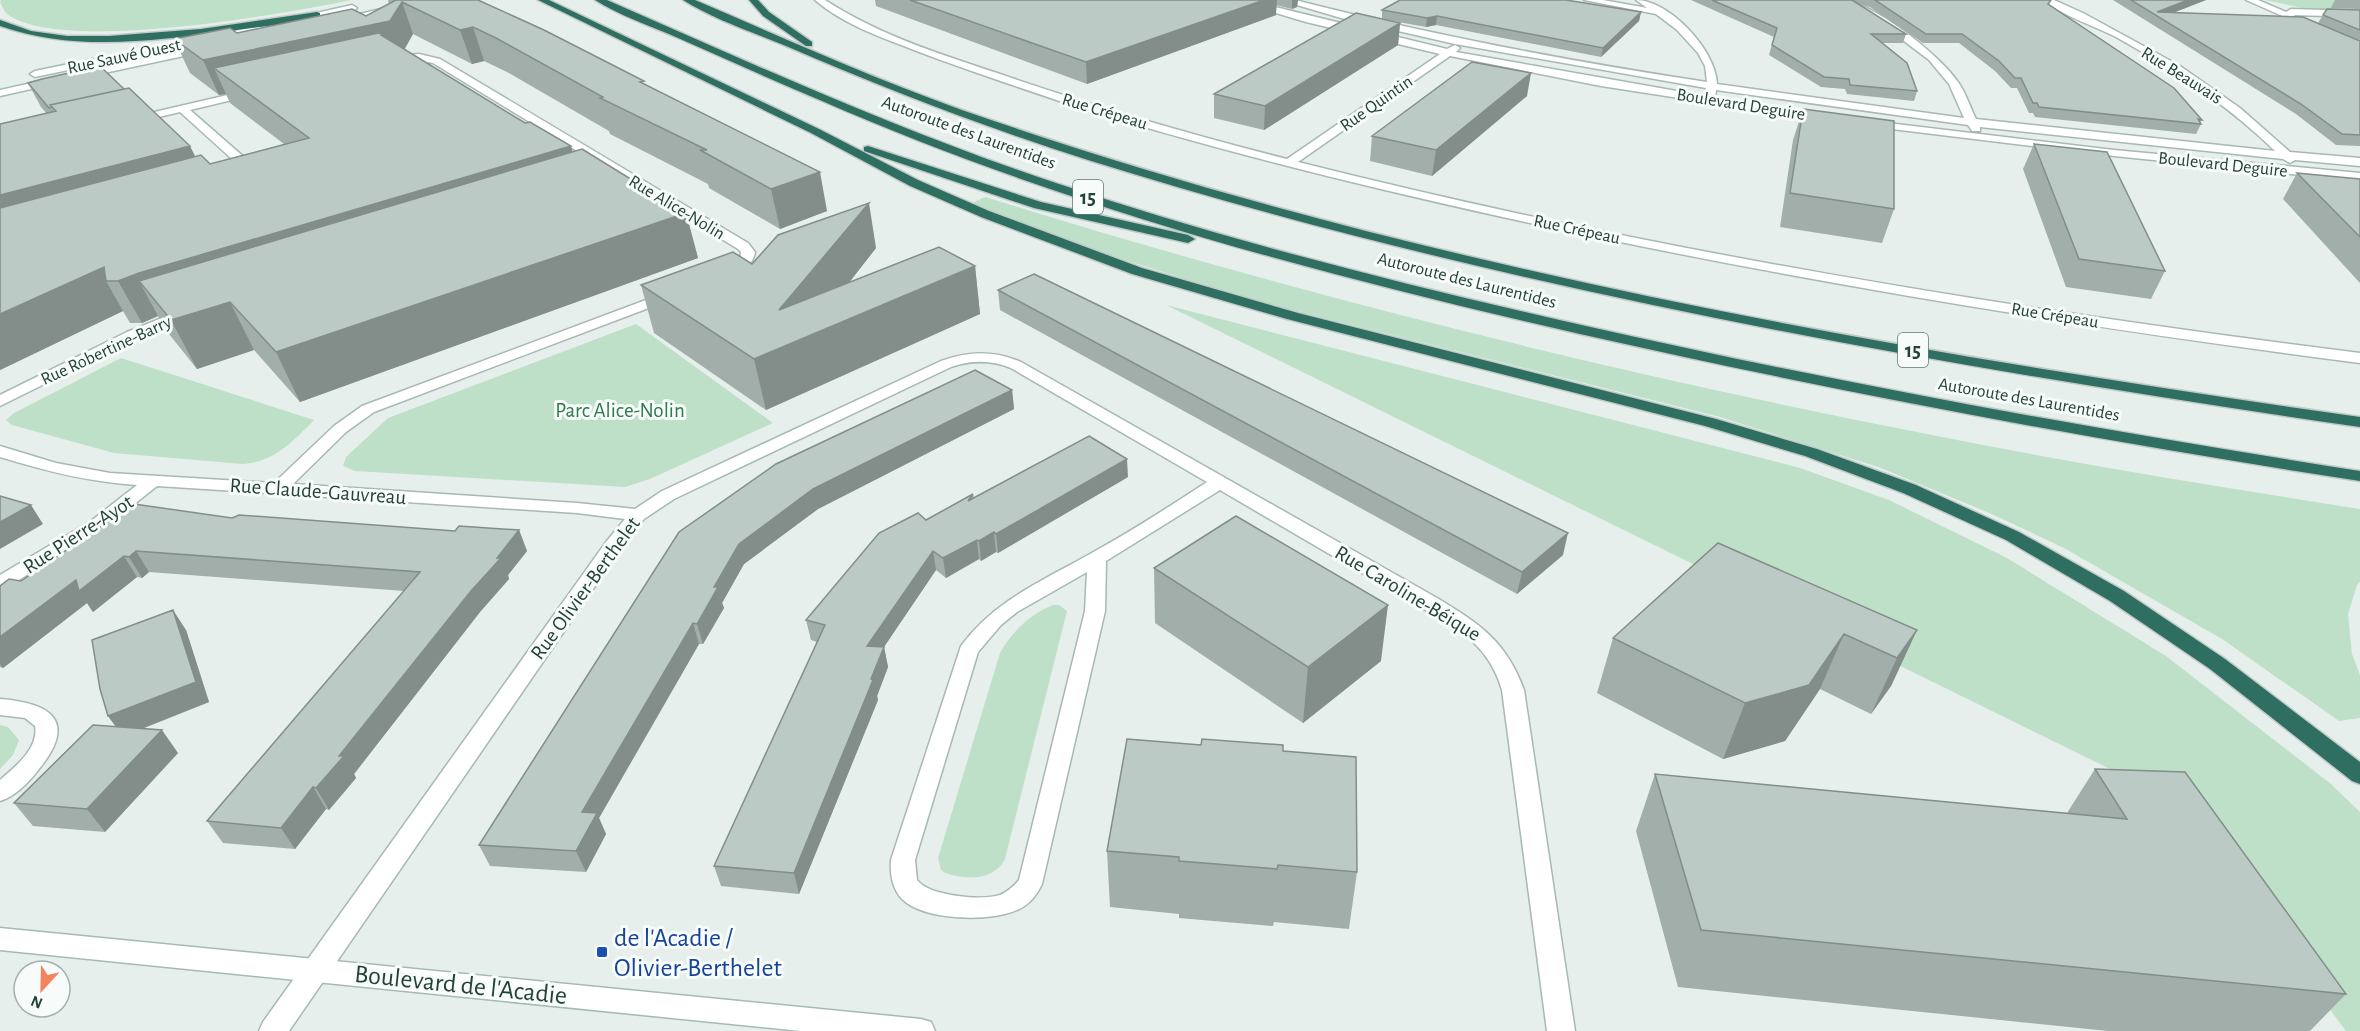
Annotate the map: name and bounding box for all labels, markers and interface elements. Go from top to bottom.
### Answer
street label: Rue Sauvé Ouest [66,36,183,78]
street label: Rue Beauvais [2138,44,2225,108]
street label: Rue Quintin [1337,72,1416,135]
street label: Boulevard Deguire [1675,86,1806,124]
street label: Rue Crépeau [1060,90,1149,133]
street label: Autoroute des Laurentides [879,93,1058,173]
street label: Boulevard Deguire [2157,149,2288,181]
street label: Rue Alice-Nolin [625,172,728,243]
road number: 15 [1073,180,1103,214]
street label: Rue Crépeau [1532,212,1622,248]
street label: Autoroute des Laurentides [1375,250,1558,312]
street label: Rue Crépeau [2010,300,2100,332]
street label: Rue Robertine-Barry [38,313,175,389]
road number: 15 [1898,333,1928,367]
street label: Autoroute des Laurentides [1937,375,2121,425]
park label: Parc Alice-Nolin [555,400,685,421]
street label: Rue Claude-Gauvreau [229,475,407,508]
street label: Rue Pierre-Ayot [19,491,137,578]
street label: Rue Olivier-Berthelet [527,513,644,663]
street label: Rue Caroline-Béique [1331,542,1484,645]
place label: de l'Acadie / Olivier-Berthelet [614,925,782,981]
marker: de l'Acadie / Olivier-Berthelet [595,945,609,959]
north arrow [12,959,72,1019]
street label: Boulevard de l'Acadie [353,961,568,1009]
text: N [29,992,45,1011]

